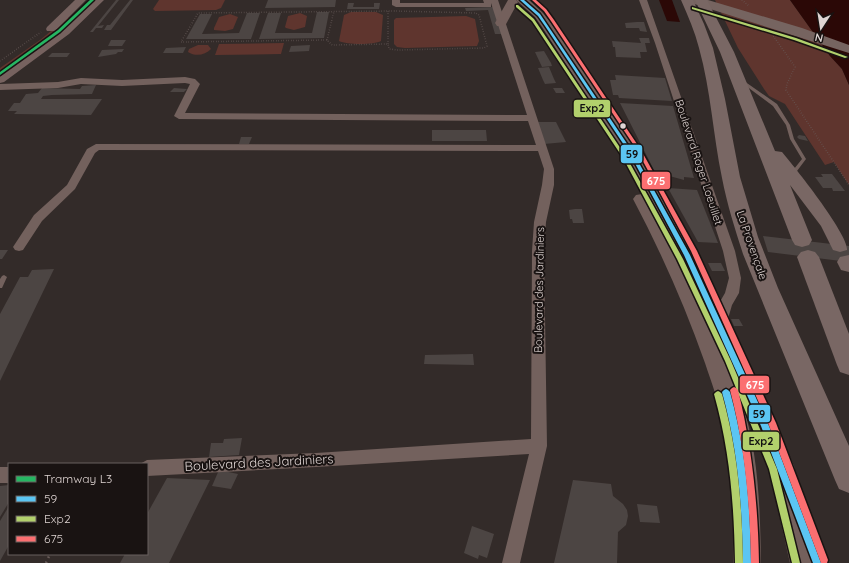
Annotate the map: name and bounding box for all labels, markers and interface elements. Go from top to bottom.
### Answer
north arrow [801,8,841,48]
text: N [814,30,824,45]
street label: Boulevard Roger Loeuillet [672,98,726,227]
line badge: Exp2 [573,99,611,118]
text: Exp2 [580,101,604,115]
unlabelled marker [618,121,628,131]
line badge: 59 [620,144,643,164]
text: 59 [626,147,638,161]
line badge: 675 [641,171,671,190]
text: 675 [647,174,665,188]
street label: La Provençale [734,209,770,281]
street label: Boulevard des Jardiniers [531,227,547,353]
line badge: 675 [739,375,770,394]
text: 675 [746,378,764,392]
line badge: 59 [748,404,771,423]
text: 59 [753,407,765,421]
line badge: Exp2 [742,431,780,451]
text: Exp2 [749,434,773,448]
street label: Boulevard des Jardiniers [184,450,334,474]
legend [8,463,148,555]
text: Tramway L3 [44,471,112,486]
text: 59 [44,491,58,506]
text: Exp2 [44,511,71,526]
text: 675 [44,531,63,546]

